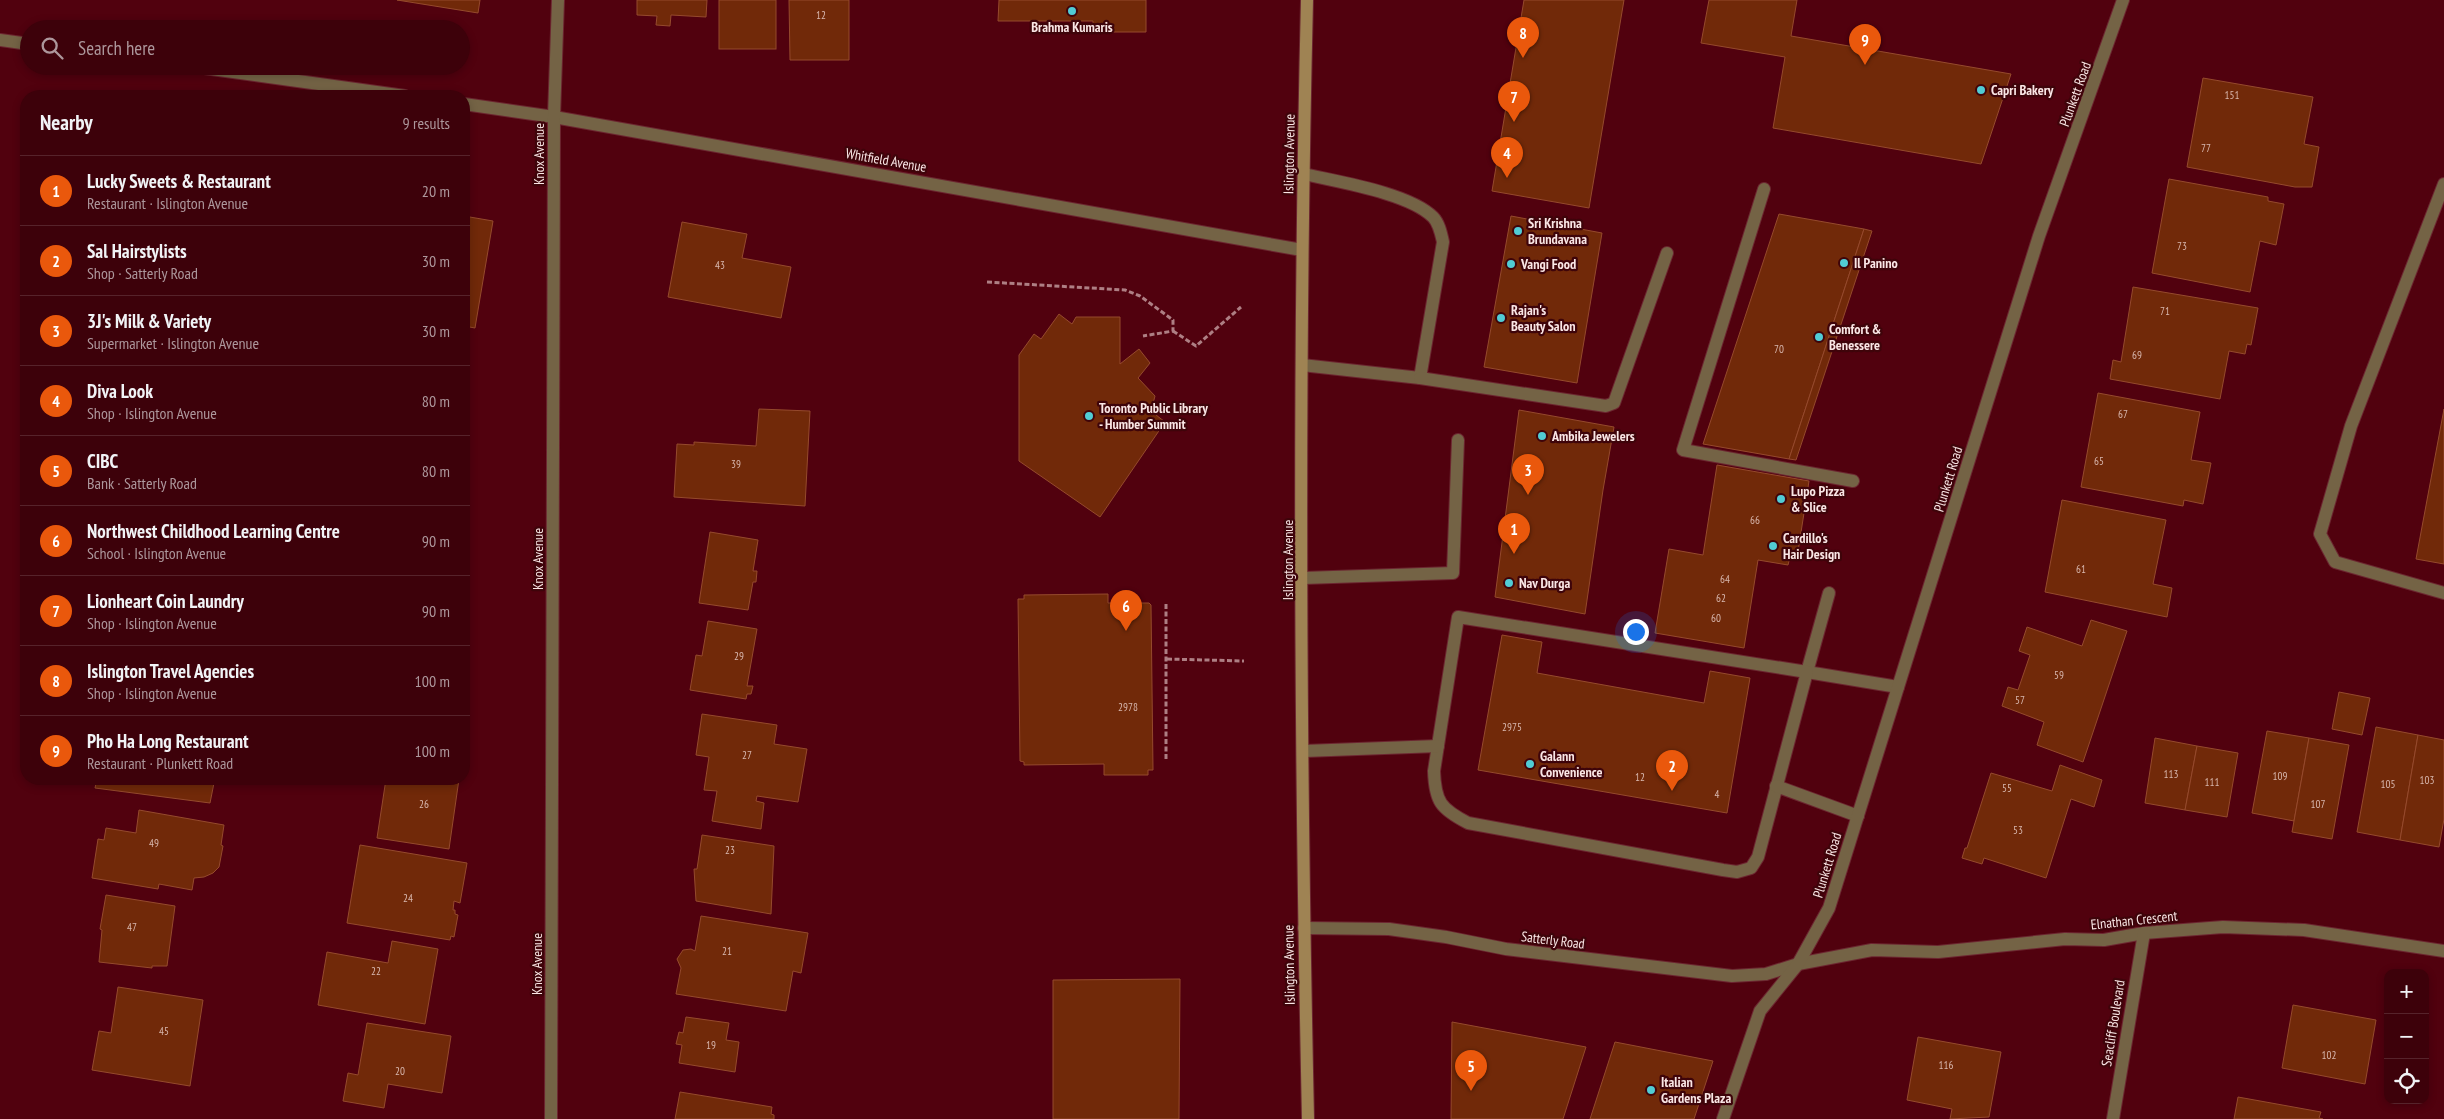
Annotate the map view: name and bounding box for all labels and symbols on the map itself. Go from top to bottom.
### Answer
marker: Brahma Kumaris [1066,5,1078,17]
house number: 12 [816,8,826,22]
pin: 8 [1507,17,1539,58]
place label: Brahma Kumaris [1031,18,1113,36]
pin: 9 [1849,24,1881,65]
street label: Plunkett Road [2055,59,2095,129]
pin: 7 [1498,81,1530,122]
place label: Capri Bakery [1991,81,2054,99]
marker: Capri Bakery [1975,84,1987,96]
house number: 151 [2225,88,2239,102]
street label: Islington Avenue [1279,113,1299,194]
street label: Knox Avenue [530,123,548,185]
pin: 4 [1491,137,1523,178]
house number: 77 [2201,141,2211,155]
street label: Whitfield Avenue [844,144,928,176]
place label: Sri Krishna Brundavana [1528,214,1587,248]
marker: Sri Krishna Brundavana [1512,225,1524,237]
house number: 73 [2177,239,2187,253]
place label: Il Panino [1854,254,1898,272]
place label: Vangi Food [1520,255,1576,273]
marker: Il Panino [1838,257,1850,269]
house number: 43 [715,258,725,272]
marker: Vangi Food [1505,258,1517,270]
place label: Rajan's Beauty Salon [1511,301,1576,335]
house number: 71 [2160,304,2170,318]
marker: Rajan's Beauty Salon [1495,312,1507,324]
place label: Comfort & Benessere [1829,320,1881,354]
marker: Comfort & Benessere [1813,331,1825,343]
house number: 70 [1774,342,1784,356]
house number: 69 [2132,348,2142,362]
place label: Toronto Public Library - Humber Summit [1099,399,1208,433]
house number: 67 [2118,407,2128,421]
marker: Toronto Public Library - Humber Summit [1083,410,1095,422]
place label: Ambika Jewelers [1551,427,1635,445]
marker: Ambika Jewelers [1536,430,1548,442]
street label: Plunkett Road [1930,444,1966,514]
pin: 3 [1512,454,1544,495]
house number: 65 [2094,454,2104,468]
house number: 39 [731,457,741,471]
place label: Lupo Pizza & Slice [1791,482,1845,516]
marker: Lupo Pizza & Slice [1775,493,1787,505]
pin: 1 [1498,513,1530,554]
house number: 66 [1750,513,1760,527]
street label: Islington Avenue [1279,520,1297,600]
street label: Knox Avenue [529,528,547,590]
place label: Cardillo's Hair Design [1783,529,1840,563]
marker: Cardillo's Hair Design [1767,540,1779,552]
house number: 61 [2076,562,2086,576]
house number: 64 [1720,572,1730,586]
place label: Nav Durga [1519,574,1570,592]
marker: Nav Durga [1503,577,1515,589]
pin: 6 [1110,590,1142,631]
house number: 62 [1716,591,1726,605]
house number: 60 [1711,611,1721,625]
your location [1623,619,1649,645]
house number: 29 [734,649,744,663]
house number: 59 [2054,668,2064,682]
house number: 57 [2015,693,2025,707]
house number: 2978 [1118,700,1138,714]
house number: 2975 [1502,720,1522,734]
place label: Galann Convenience [1540,747,1602,781]
house number: 27 [742,748,752,762]
pin: 2 [1656,750,1688,791]
marker: Galann Convenience [1524,758,1536,770]
house number: 113 [2164,767,2178,781]
house number: 109 [2273,769,2287,783]
house number: 12 [1635,770,1645,784]
house number: 103 [2420,773,2434,787]
house number: 111 [2205,775,2219,789]
house number: 105 [2381,777,2395,791]
house number: 55 [2002,781,2012,795]
house number: 4 [1715,787,1720,801]
house number: 26 [419,797,429,811]
house number: 107 [2311,797,2325,811]
house number: 53 [2013,823,2023,837]
street label: Plunkett Road [1809,830,1845,900]
house number: 49 [149,836,159,850]
house number: 23 [725,843,735,857]
house number: 24 [403,891,413,905]
street label: Elnathan Crescent [2090,906,2178,933]
house number: 47 [127,920,137,934]
street label: Islington Avenue [1279,924,1299,1005]
street label: Satterly Road [1520,927,1586,953]
street label: Knox Avenue [528,933,546,995]
house number: 21 [722,944,732,958]
house number: 22 [371,964,381,978]
street label: Seacliff Boulevard [2097,978,2129,1068]
house number: 45 [159,1024,169,1038]
house number: 19 [706,1038,716,1052]
house number: 102 [2322,1048,2336,1062]
pin: 5 [1455,1050,1487,1091]
house number: 116 [1939,1058,1953,1072]
house number: 20 [395,1064,405,1078]
place label: Italian Gardens Plaza [1661,1073,1731,1107]
marker: Italian Gardens Plaza [1645,1084,1657,1096]

